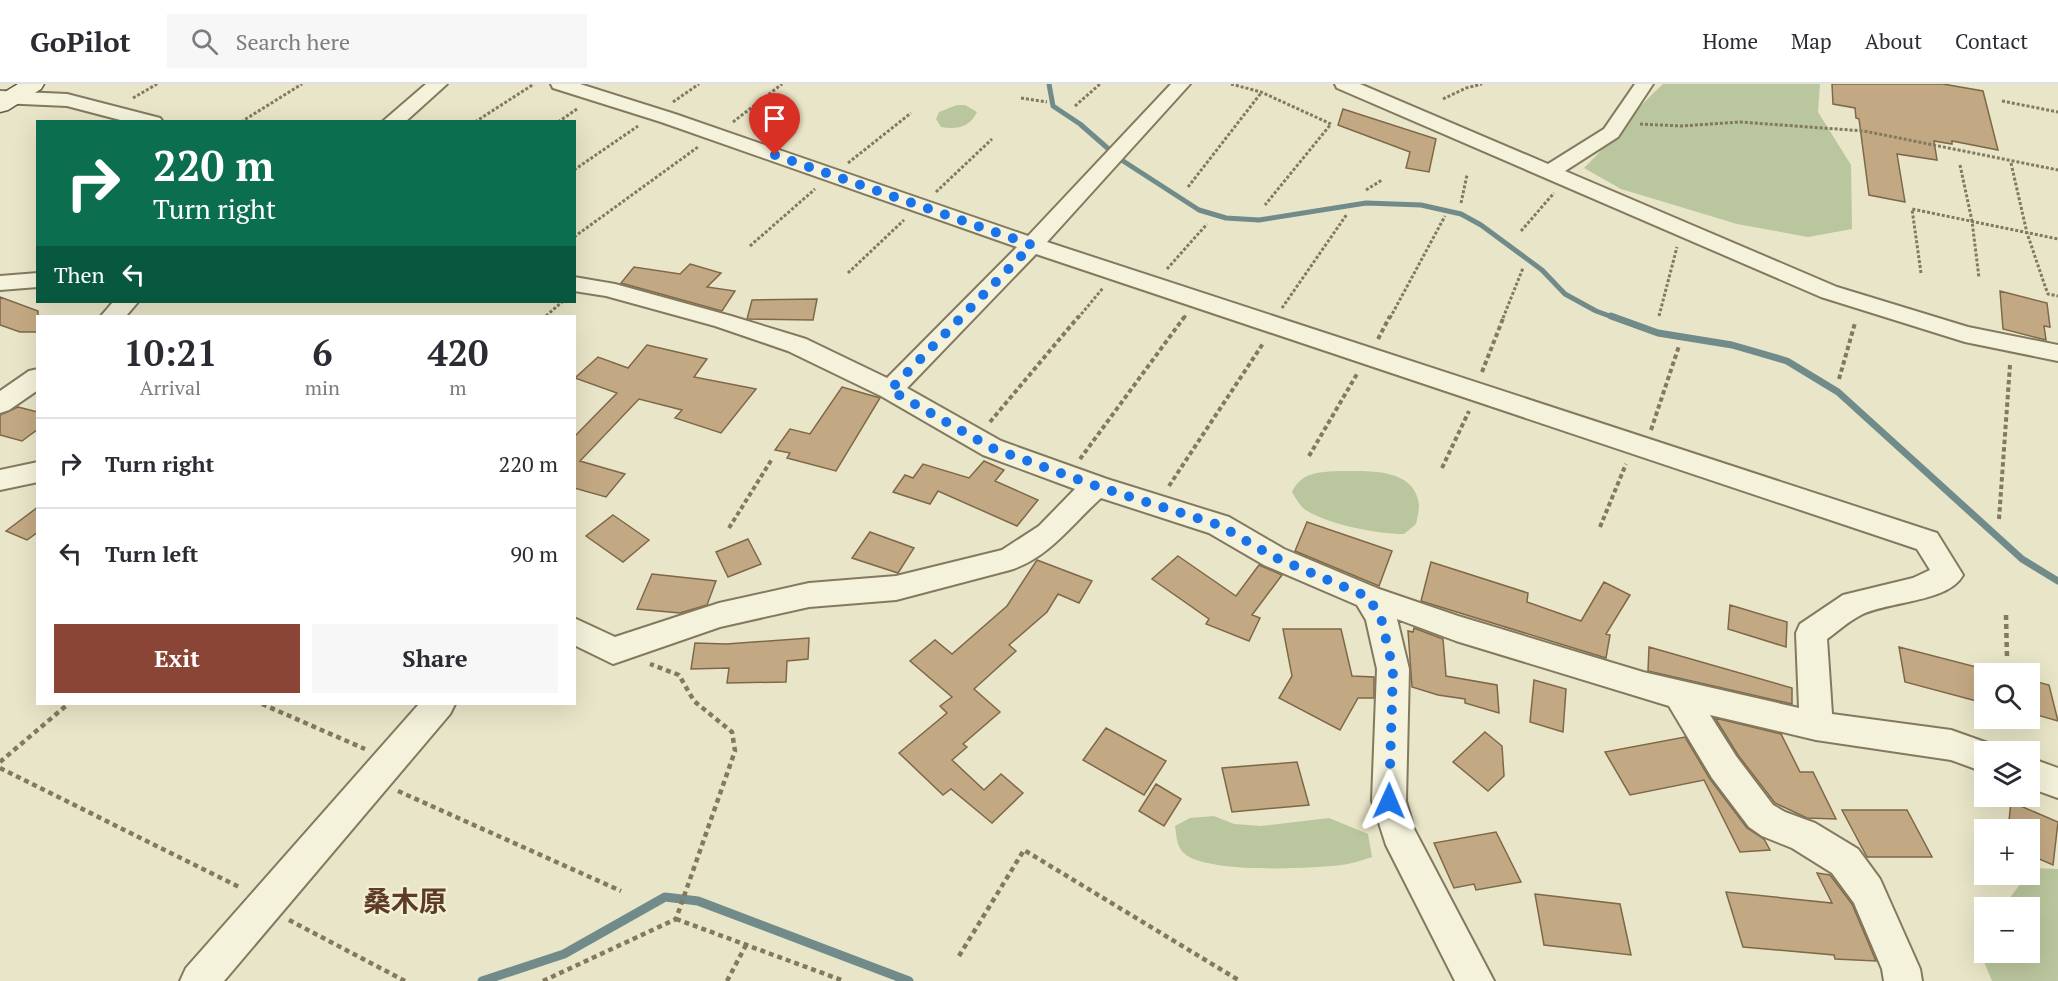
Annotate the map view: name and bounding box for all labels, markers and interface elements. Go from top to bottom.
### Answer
search box [167,14,587,68]
text: GoPilot [30,23,131,60]
icon: search [188,25,221,58]
text: Search here [236,27,350,56]
text: Home [1702,27,1758,55]
text: Map [1791,27,1832,55]
text: About [1865,27,1922,55]
text: Contact [1955,27,2028,55]
pin [749,93,800,155]
icon: arrive [758,102,791,135]
text: 220 m [153,137,274,193]
icon: right [54,144,132,222]
text: Turn right [153,191,276,227]
icon: left [117,258,150,291]
text: Then [54,260,105,289]
text: 10:21 [124,329,217,376]
text: 6 [312,329,333,376]
text: 420 [427,329,488,376]
text: Arrival [140,374,201,401]
text: min [305,374,340,401]
text: m [449,374,467,401]
icon: right [54,447,87,480]
text: Turn right [105,449,214,478]
text: 220 m [498,449,558,478]
icon: left [54,537,87,570]
text: Turn left [105,539,198,568]
text: 90 m [510,539,558,568]
button: Exit [54,624,300,693]
button: Share [312,624,558,693]
map controls [1974,663,2040,963]
button: search [1974,663,2040,729]
button: layers [1974,741,2040,807]
position arrow [1357,769,1421,833]
button: + [1974,819,2040,885]
district label: 桑木原 [363,882,447,919]
button: − [1974,897,2040,963]

